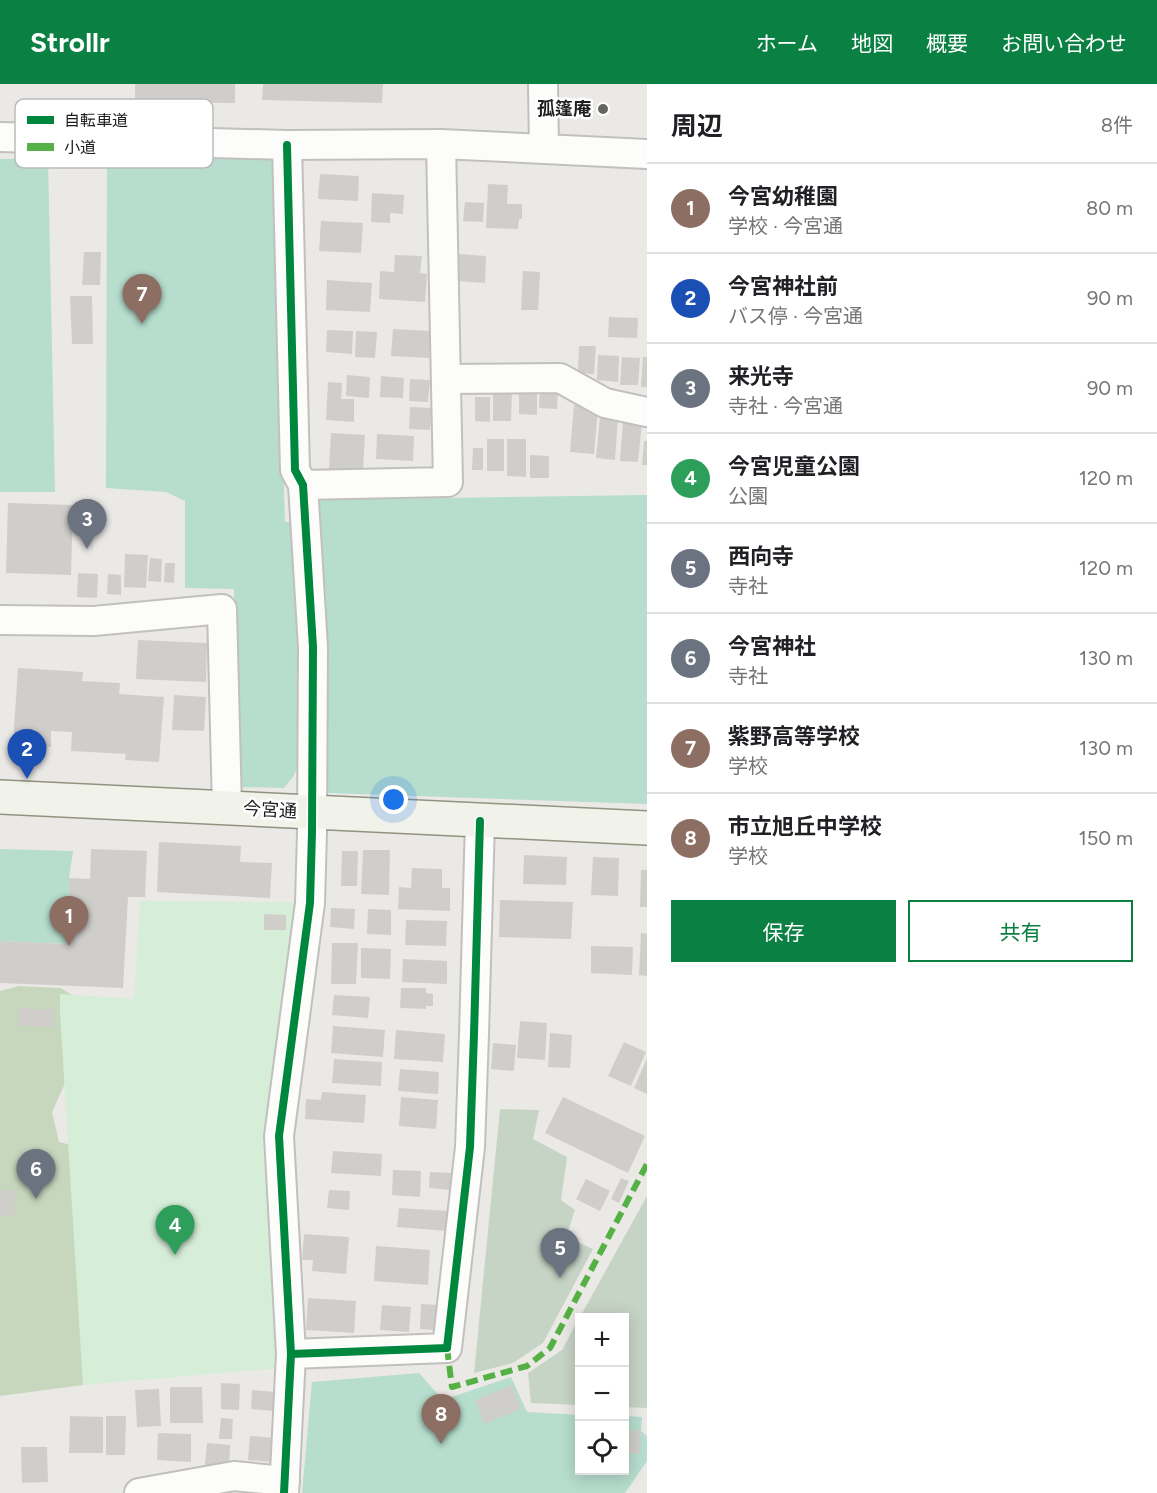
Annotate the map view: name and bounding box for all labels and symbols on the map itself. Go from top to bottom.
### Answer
place label: 孤篷庵 [537,98,591,120]
legend [15,99,213,168]
marker: 孤篷庵 [596,102,610,116]
text: 自転車道 [64,111,128,130]
text: 小道 [64,138,96,157]
pin: 7 [122,274,162,324]
pin: 3 [68,500,106,549]
pin: 2 [8,730,46,779]
your location [379,785,408,814]
street label: 今宮通 [242,798,298,822]
pin: 1 [50,896,88,946]
pin: 6 [16,1150,56,1199]
pin: 4 [156,1206,195,1255]
pin: 5 [540,1228,580,1278]
pin: 8 [422,1394,460,1444]

